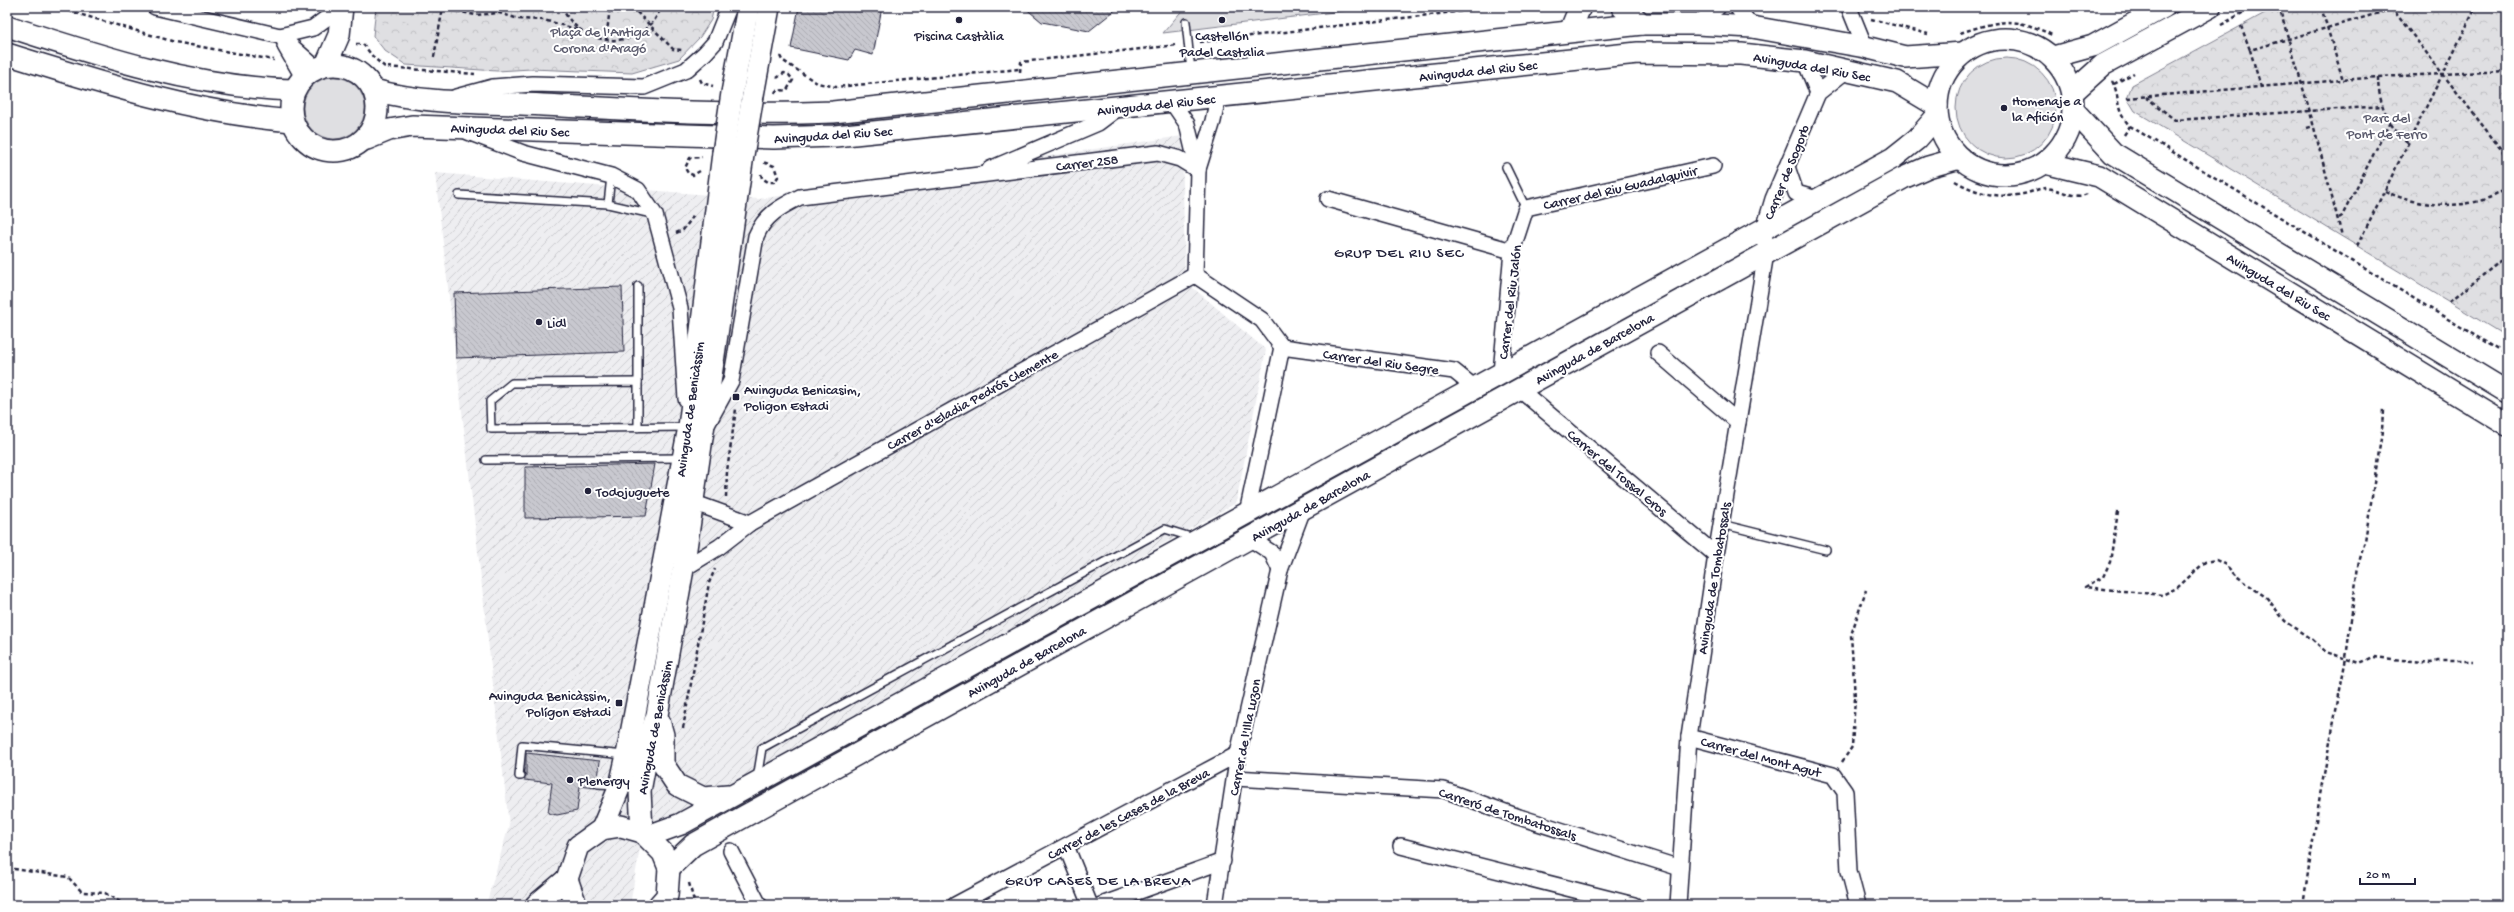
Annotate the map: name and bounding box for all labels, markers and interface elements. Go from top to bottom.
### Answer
marker: Piscina Castàlia [954,15,964,25]
marker: Castellón Padel Castalia [1217,15,1227,25]
park label: Plaça de l'Antiga Corona d'Aragó [549,25,651,58]
place label: Piscina Castàlia [913,29,1005,46]
place label: Castellón Padel Castalia [1178,29,1266,62]
street label: Avinguda del Riu Sec [1752,50,1873,87]
street label: Avinguda del Riu Sec [1418,58,1539,87]
street label: Avinguda del Riu Sec [1096,92,1217,121]
place label: Homenaje a la Afición [2012,94,2082,127]
marker: Homenaje a la Afición [1999,103,2009,113]
park label: Parc del Pont de Ferro [2346,111,2428,144]
street label: Avinguda del Riu Sec [450,121,571,142]
street label: Carrer de Sogorb [1762,122,1815,223]
street label: Avinguda del Riu Sec [773,124,894,149]
street label: Carrer 258 [1055,152,1120,177]
street label: Carrer del Riu Guadalquivir [1542,163,1700,215]
street label: Carrer del Riu Jalón [1496,244,1527,360]
district label: GRUP DEL RIU SEC [1334,245,1464,263]
street label: Avinguda del Riu Sec [2223,250,2334,327]
street label: Avinguda de Barcelona [1533,310,1659,390]
place label: Lidl [547,316,566,333]
marker: Lidl [534,317,544,327]
street label: Avinguda de Benicàssim [674,340,709,478]
street label: Carrer d'Eladia Pedrós Clemente [885,347,1062,455]
street label: Carrer del Riu Segre [1322,347,1440,380]
place label: Avinguda Benicasim, Poligon Estadi [743,383,861,416]
marker: Avinguda Benicasim, Poligon Estadi [731,392,741,402]
street label: Carrer del Tossal Gros [1563,427,1671,521]
street label: Avinguda de Barcelona [1249,467,1375,547]
place label: Todojuguete [595,485,670,502]
marker: Todojuguete [583,486,593,496]
street label: Avinguda de Tombatossals [1695,500,1736,656]
street label: Avinguda de Barcelona [965,623,1091,703]
street label: Avinguda de Benicàssim [635,659,678,796]
street label: Carrer de l'Illa Luzon [1227,677,1266,797]
place label: Avinguda Benicàssim, Polígon Estadi [489,689,611,722]
marker: Avinguda Benicàssim, Polígon Estadi [614,698,624,708]
street label: Carrer del Mont Agut [1698,734,1824,783]
street label: Carrer de les Cases de la Breva [1045,765,1214,865]
place label: Plenergy [577,774,630,791]
marker: Plenergy [565,775,575,785]
street label: Carreró de Tombatossals [1436,785,1579,846]
scale bar [2360,860,2415,886]
text: 20 m [2366,869,2391,883]
district label: GRUP CASES DE LA BREVA [1005,873,1191,891]

